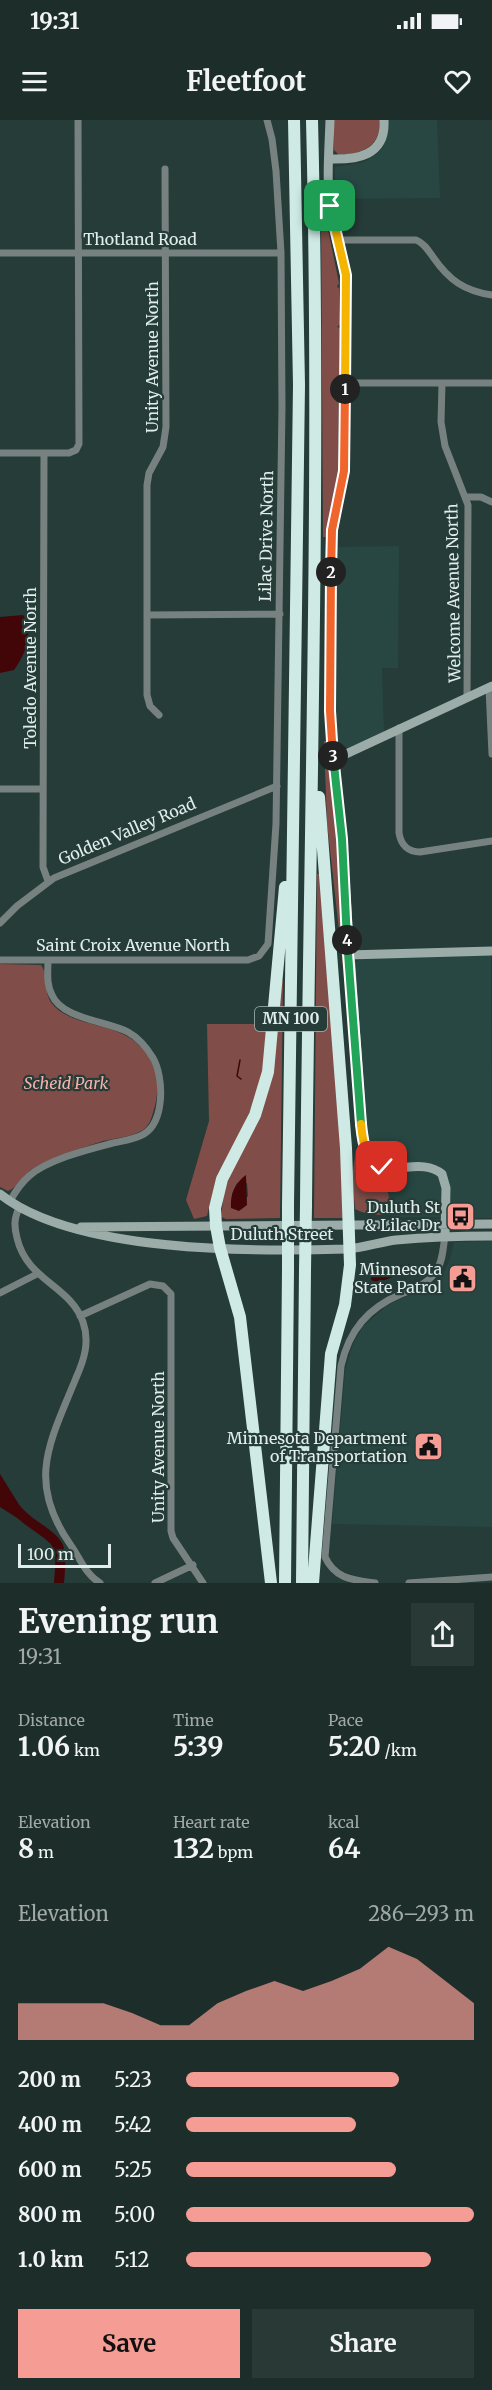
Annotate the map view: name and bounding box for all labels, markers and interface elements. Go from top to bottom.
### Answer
text: 19:31 [30,7,80,35]
text: Fleetfoot [186,64,306,98]
icon: menu [18,65,51,98]
icon: heart [441,65,474,98]
pin [304,180,355,231]
icon: arrive [313,189,346,222]
street label: Thotland Road [83,229,197,249]
street label: Unity Avenue North [142,281,162,433]
pin: 1 [330,374,360,404]
text: 1 [341,379,349,399]
street label: Lilac Drive North [255,470,277,602]
street label: Welcome Avenue North [441,503,465,684]
pin: 2 [316,557,346,587]
text: 2 [326,562,336,582]
street label: Toledo Avenue North [20,587,40,749]
pin: 3 [318,741,348,771]
text: 3 [328,746,338,766]
street label: Golden Valley Road [55,793,199,869]
pin: 4 [332,925,362,955]
text: 4 [342,930,352,950]
street label: Saint Croix Avenue North [36,935,230,955]
road number: MN 100 [255,1007,327,1031]
park label: Scheid Park [24,1073,108,1093]
pin [356,1141,407,1192]
icon: check [365,1150,398,1183]
place label: Duluth St & Lilac Dr [364,1197,441,1235]
bus stop icon: Duluth St & Lilac Dr [445,1200,477,1232]
street label: Duluth Street [230,1224,334,1244]
place label: Minnesota State Patrol [354,1259,442,1297]
public building icon: Minnesota State Patrol [447,1262,479,1294]
street label: Unity Avenue North [148,1371,168,1523]
place label: Minnesota Department of Transportation [227,1428,408,1466]
public building icon: Minnesota Department of Transportation [412,1431,444,1463]
scale bar [18,1541,111,1568]
text: 100 m [27,1544,74,1564]
text: Evening run [18,1601,218,1642]
button: share [411,1603,474,1666]
text: 19:31 [18,1644,62,1669]
text: Distance [18,1710,85,1730]
text: Time [173,1710,214,1730]
text: Pace [328,1710,363,1730]
text: 1.06 [18,1730,70,1763]
text: 5:39 [173,1730,224,1763]
text: 5:20 [328,1730,381,1763]
text: km [70,1740,100,1760]
text: /km [381,1740,417,1760]
text: Elevation [18,1812,91,1832]
text: Heart rate [173,1812,250,1832]
text: kcal [328,1812,359,1832]
text: 8 [18,1832,34,1865]
text: 132 [173,1832,214,1865]
text: 64 [328,1832,361,1865]
text: m [34,1842,54,1862]
text: bpm [214,1842,253,1862]
text: Elevation [18,1901,109,1926]
text: 286–293 m [368,1901,474,1926]
text: 200 m [18,2067,81,2092]
text: 5:23 [114,2067,152,2092]
text: 400 m [18,2112,82,2137]
text: 5:42 [114,2112,152,2137]
text: 600 m [18,2157,82,2182]
text: 5:25 [114,2157,152,2182]
text: 800 m [18,2202,82,2227]
text: 5:00 [114,2202,155,2227]
text: 1.0 km [18,2247,84,2272]
text: 5:12 [114,2247,150,2272]
button: Save [18,2309,240,2378]
button: Share [252,2309,474,2378]

